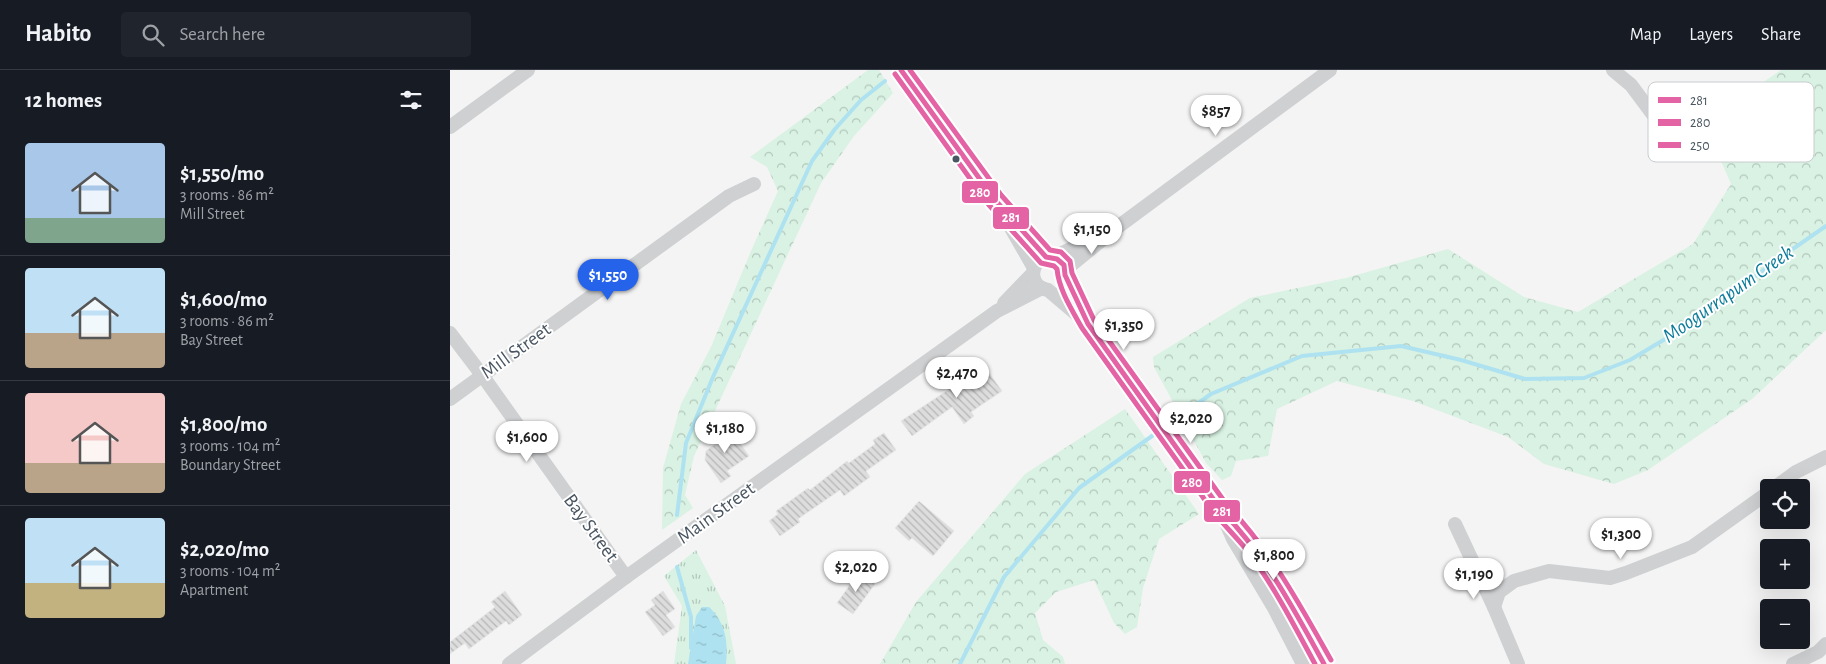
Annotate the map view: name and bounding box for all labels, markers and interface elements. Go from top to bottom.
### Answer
search box [121,12,471,57]
icon: search [139,21,167,49]
text: Habito [25,22,91,46]
text: Search here [179,25,265,44]
text: Map [1630,26,1661,44]
text: Layers [1689,26,1733,44]
text: Share [1761,26,1801,44]
legend [1648,82,1814,162]
icon: filters [397,86,425,114]
text: 12 homes [25,90,102,111]
pin: $857 [1186,94,1246,137]
text: 281 [1690,94,1708,108]
text: $857 [1202,103,1230,119]
text: 280 [1690,116,1710,130]
text: 250 [1690,139,1710,153]
unlabelled marker [951,154,961,164]
icon: home [65,163,125,223]
text: $1,550/mo [180,163,264,184]
line badge: 280 [961,180,999,204]
text: 280 [970,186,990,200]
text: 3 rooms · 86 m² [180,187,274,203]
text: Mill Street [180,206,245,222]
line badge: 281 [992,206,1030,230]
text: 281 [1002,211,1020,225]
pin: $1,150 [1051,212,1133,255]
text: $1,150 [1073,221,1111,237]
water label: Moogurrapum Creek [1659,241,1798,348]
pin: $1,550 [567,258,649,301]
text: $1,550 [589,267,627,283]
icon: home [65,288,125,348]
text: $1,600/mo [180,289,267,310]
pin: $1,350 [1083,308,1165,351]
text: 3 rooms · 86 m² [180,313,274,329]
text: $1,350 [1105,317,1143,333]
street label: Mill Street [477,319,555,383]
text: Bay Street [180,332,243,348]
pin: $2,470 [916,356,998,399]
text: $2,470 [936,365,978,381]
pin: $2,020 [1150,402,1232,444]
text: $2,020 [1170,410,1212,426]
pin: $1,180 [684,412,766,454]
icon: home [65,413,125,473]
text: $1,800/mo [180,414,267,435]
pin: $1,600 [486,420,568,463]
text: $1,180 [706,420,744,436]
text: $1,600 [506,429,548,445]
text: 3 rooms · 104 m² [180,438,280,454]
text: Boundary Street [180,457,281,473]
line badge: 280 [1173,470,1211,494]
text: 280 [1182,476,1202,490]
street label: Main Street [674,478,759,548]
map controls [1760,479,1810,649]
button: locate [1760,479,1810,529]
street label: Bay Street [560,490,623,566]
line badge: 281 [1203,499,1241,523]
text: 281 [1213,505,1231,519]
pin: $1,300 [1580,518,1662,560]
text: $1,300 [1601,526,1641,542]
icon: home [65,538,125,598]
pin: $1,800 [1233,538,1315,581]
text: $2,020/mo [180,539,269,560]
button: + [1760,539,1810,589]
text: $1,800 [1253,547,1295,563]
pin: $2,020 [815,550,897,593]
pin: $1,190 [1433,558,1515,600]
text: $2,020 [835,559,877,575]
text: 3 rooms · 104 m² [180,563,280,579]
text: $1,190 [1455,566,1493,582]
text: Apartment [180,582,248,598]
button: − [1760,599,1810,649]

